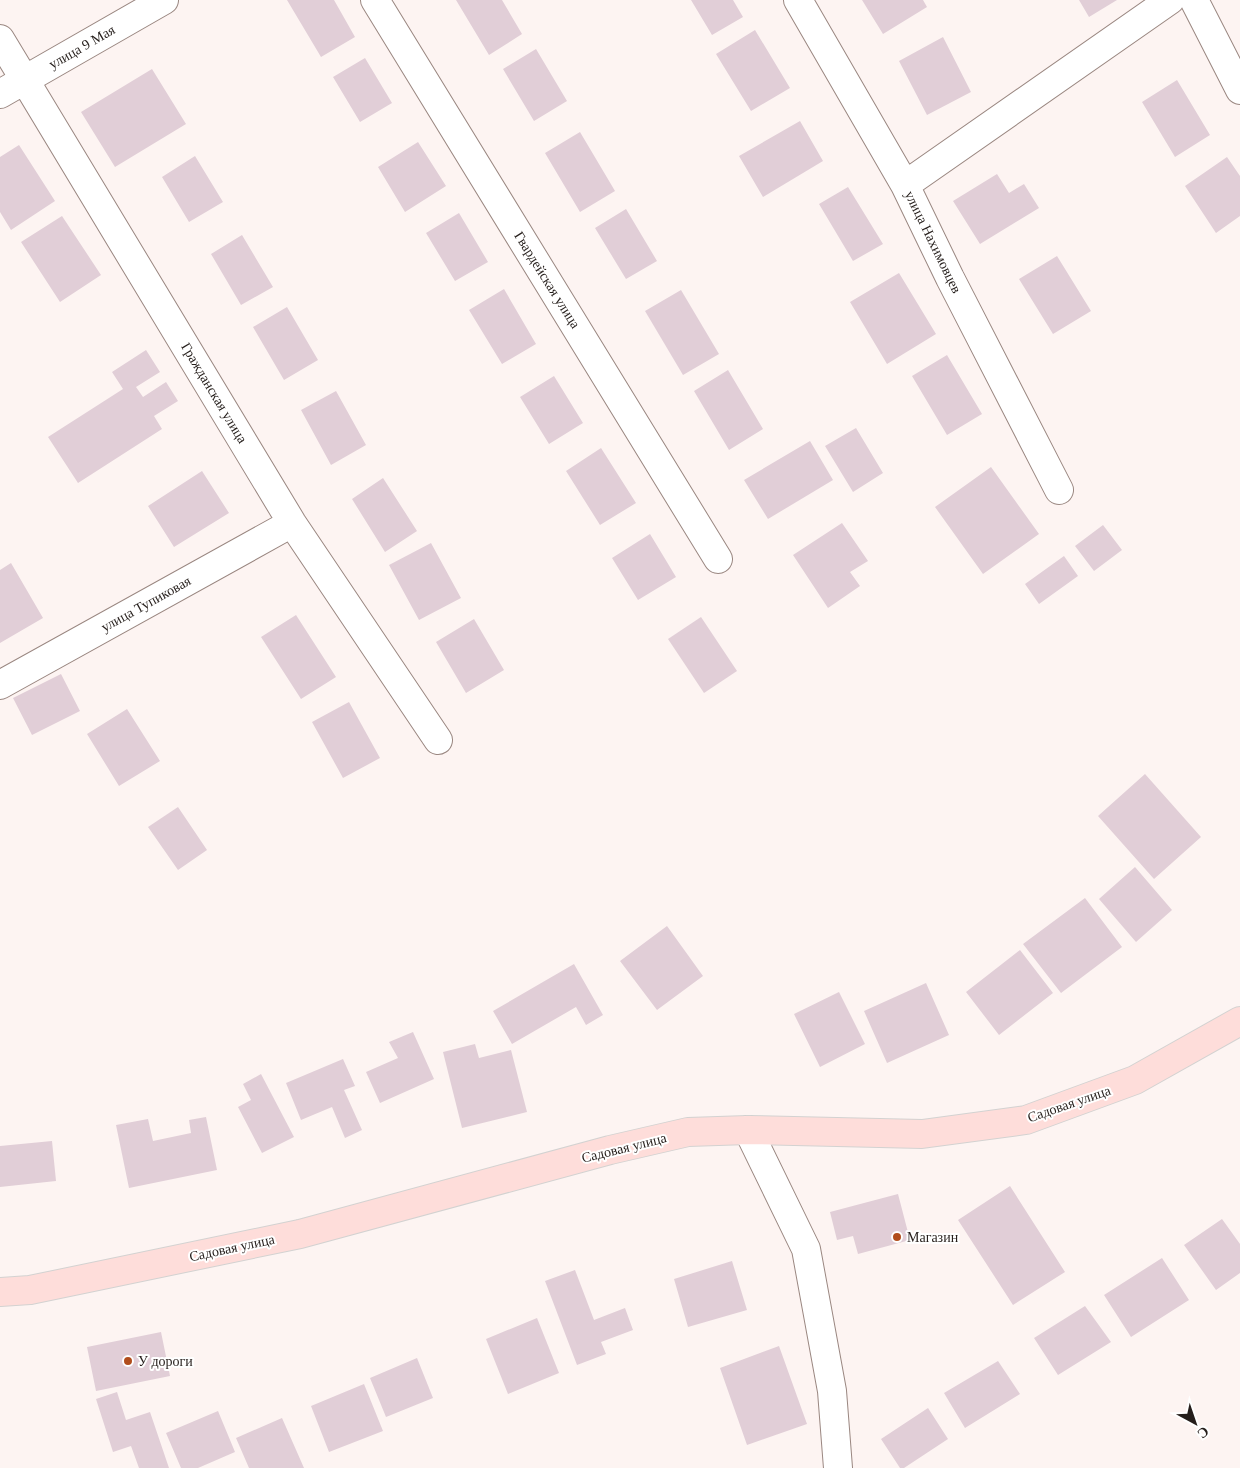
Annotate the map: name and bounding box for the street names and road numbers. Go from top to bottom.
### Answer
street label: улица 9 Мая [46,22,118,72]
street label: улица Нахимовцев [902,189,964,296]
street label: Гвардейская улица [511,229,583,332]
street label: Гражданская улица [178,340,250,447]
street label: улица Тупиковая [99,573,194,635]
street label: Садовая улица [1026,1083,1113,1125]
street label: Садовая улица [580,1130,669,1166]
street label: Садовая улица [188,1231,277,1264]

